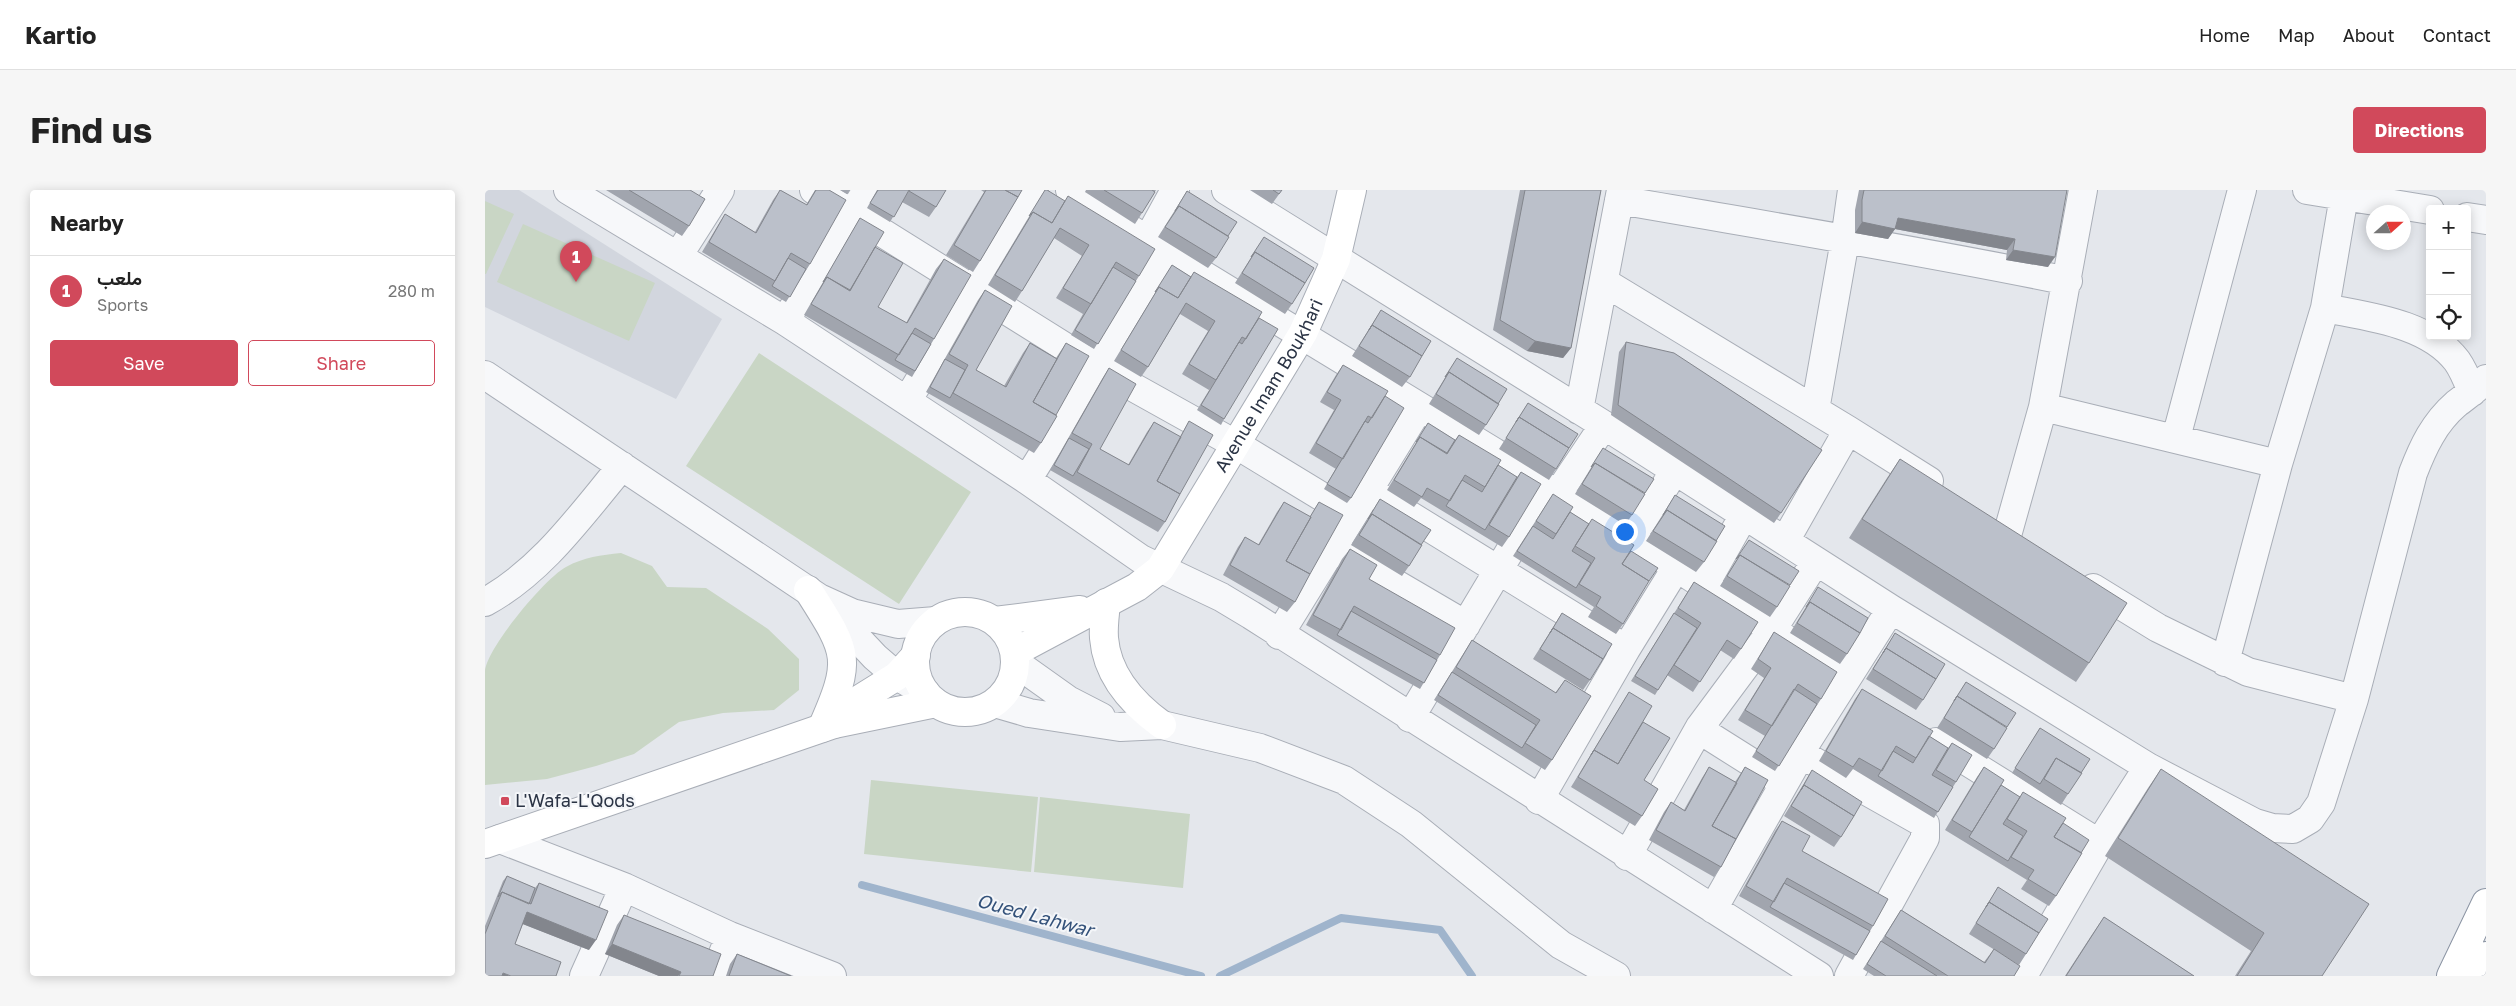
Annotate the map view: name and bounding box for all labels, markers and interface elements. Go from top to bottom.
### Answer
text: Kartio [25,20,97,49]
text: Home [2199,24,2250,46]
text: Map [2278,24,2315,46]
text: About [2343,24,2395,46]
text: Contact [2423,24,2491,46]
button: Directions [2353,107,2486,153]
text: Find us [30,109,152,151]
north arrow [2366,205,2411,250]
map controls [2426,205,2471,340]
button: + [2426,205,2471,250]
text: Nearby [50,210,124,236]
pin: 1 [560,241,592,282]
button: − [2426,250,2471,295]
text: ملعب [97,266,142,289]
text: 1 [62,281,70,301]
text: 280 m [388,281,435,301]
text: Sports [97,295,148,315]
street label: Avenue Imam Boukhari [1209,295,1327,476]
button: locate [2426,295,2471,340]
button: Save [50,340,238,386]
button: Share [248,340,435,386]
your location [1612,519,1638,545]
place label: L'Wafa-L'Qods [515,789,635,811]
marker: L'Wafa-L'Qods [499,795,511,807]
water label: Oued Lahwar [974,888,1098,942]

